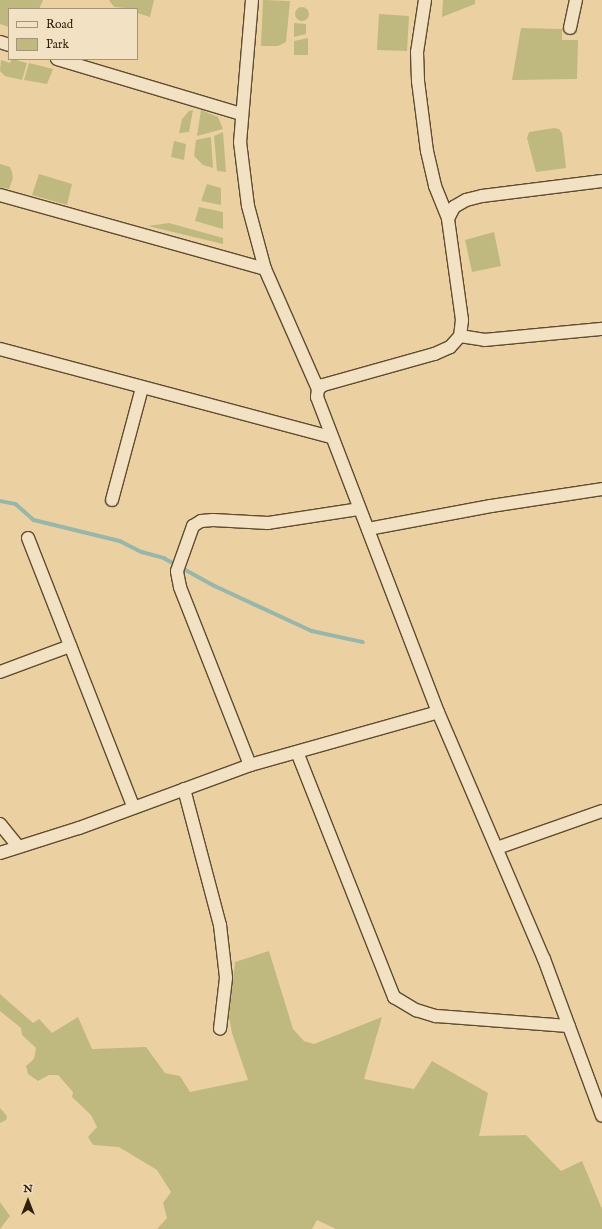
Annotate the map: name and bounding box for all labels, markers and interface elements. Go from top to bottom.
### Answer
legend [8,8,138,60]
text: Road [46,17,73,32]
text: Park [46,37,69,52]
north arrow [8,1181,48,1221]
text: N [23,1182,33,1196]

